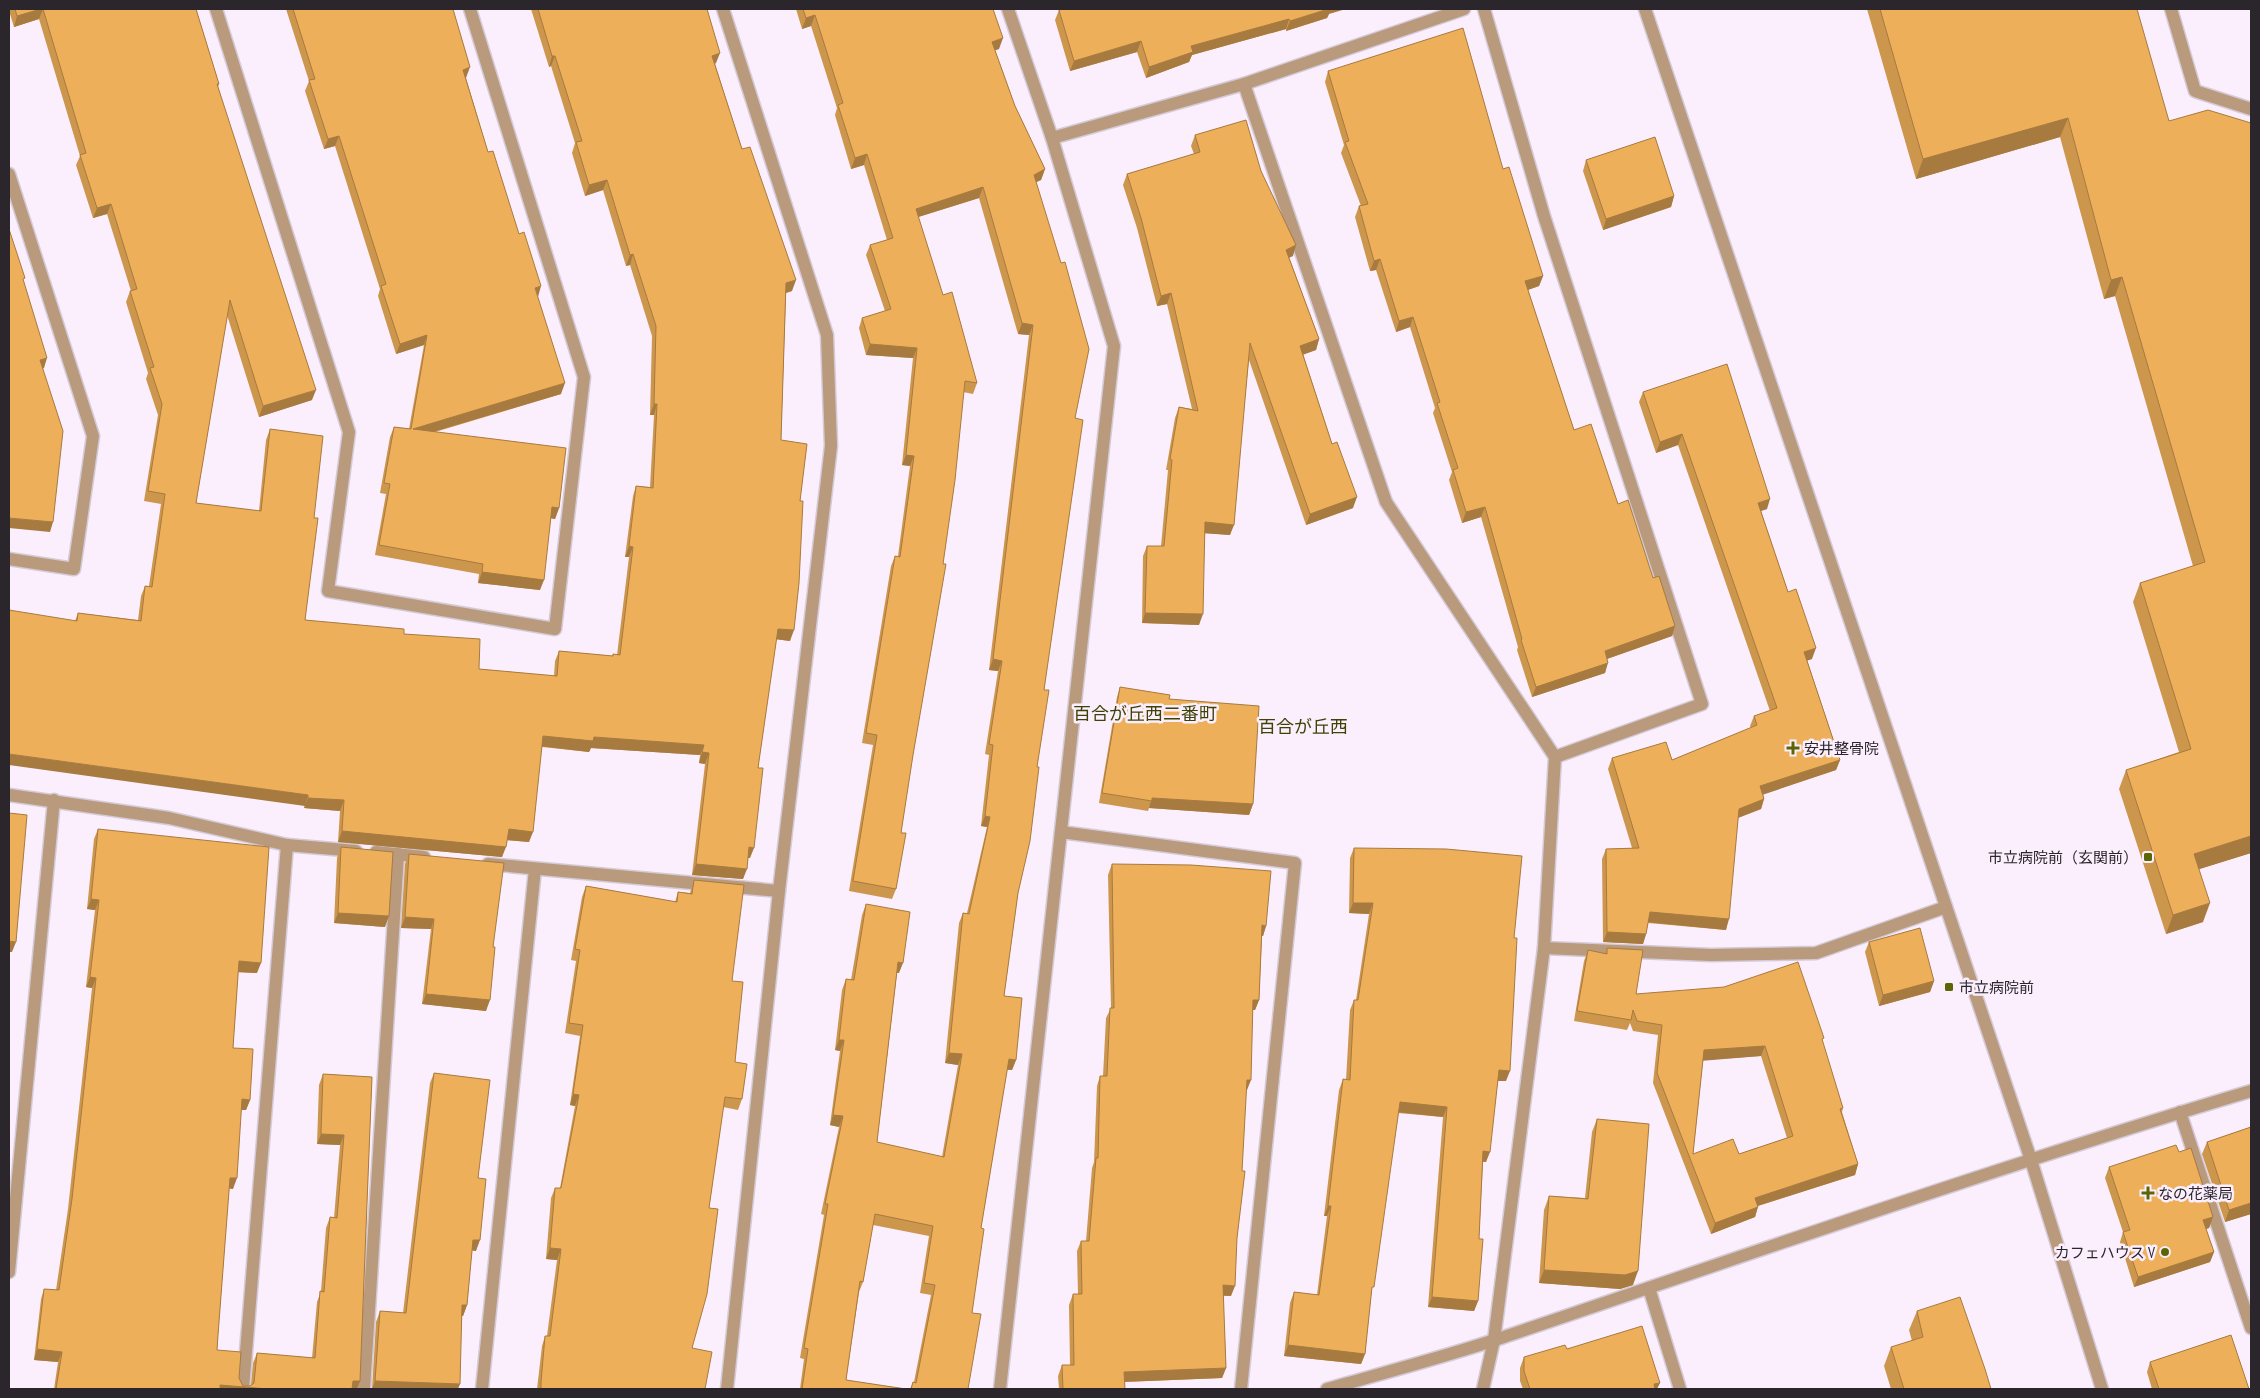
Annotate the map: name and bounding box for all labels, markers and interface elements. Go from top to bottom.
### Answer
district label: 百合が丘西二番町 [1073,702,1217,725]
district label: 百合が丘西 [1258,715,1348,738]
place label: 安井整骨院 [1804,739,1879,758]
marker: 安井整骨院 [1786,741,1800,755]
place label: 市立病院前（玄関前） [1988,848,2138,867]
marker: 市立病院前（玄関前） [2142,851,2154,863]
place label: 市立病院前 [1959,978,2034,997]
marker: 市立病院前 [1943,981,1955,993]
place label: なの花薬局 [2158,1184,2233,1203]
marker: なの花薬局 [2142,1187,2154,1199]
place label: カフェハウス V [2055,1243,2155,1262]
marker: カフェハウス V [2159,1246,2171,1258]

